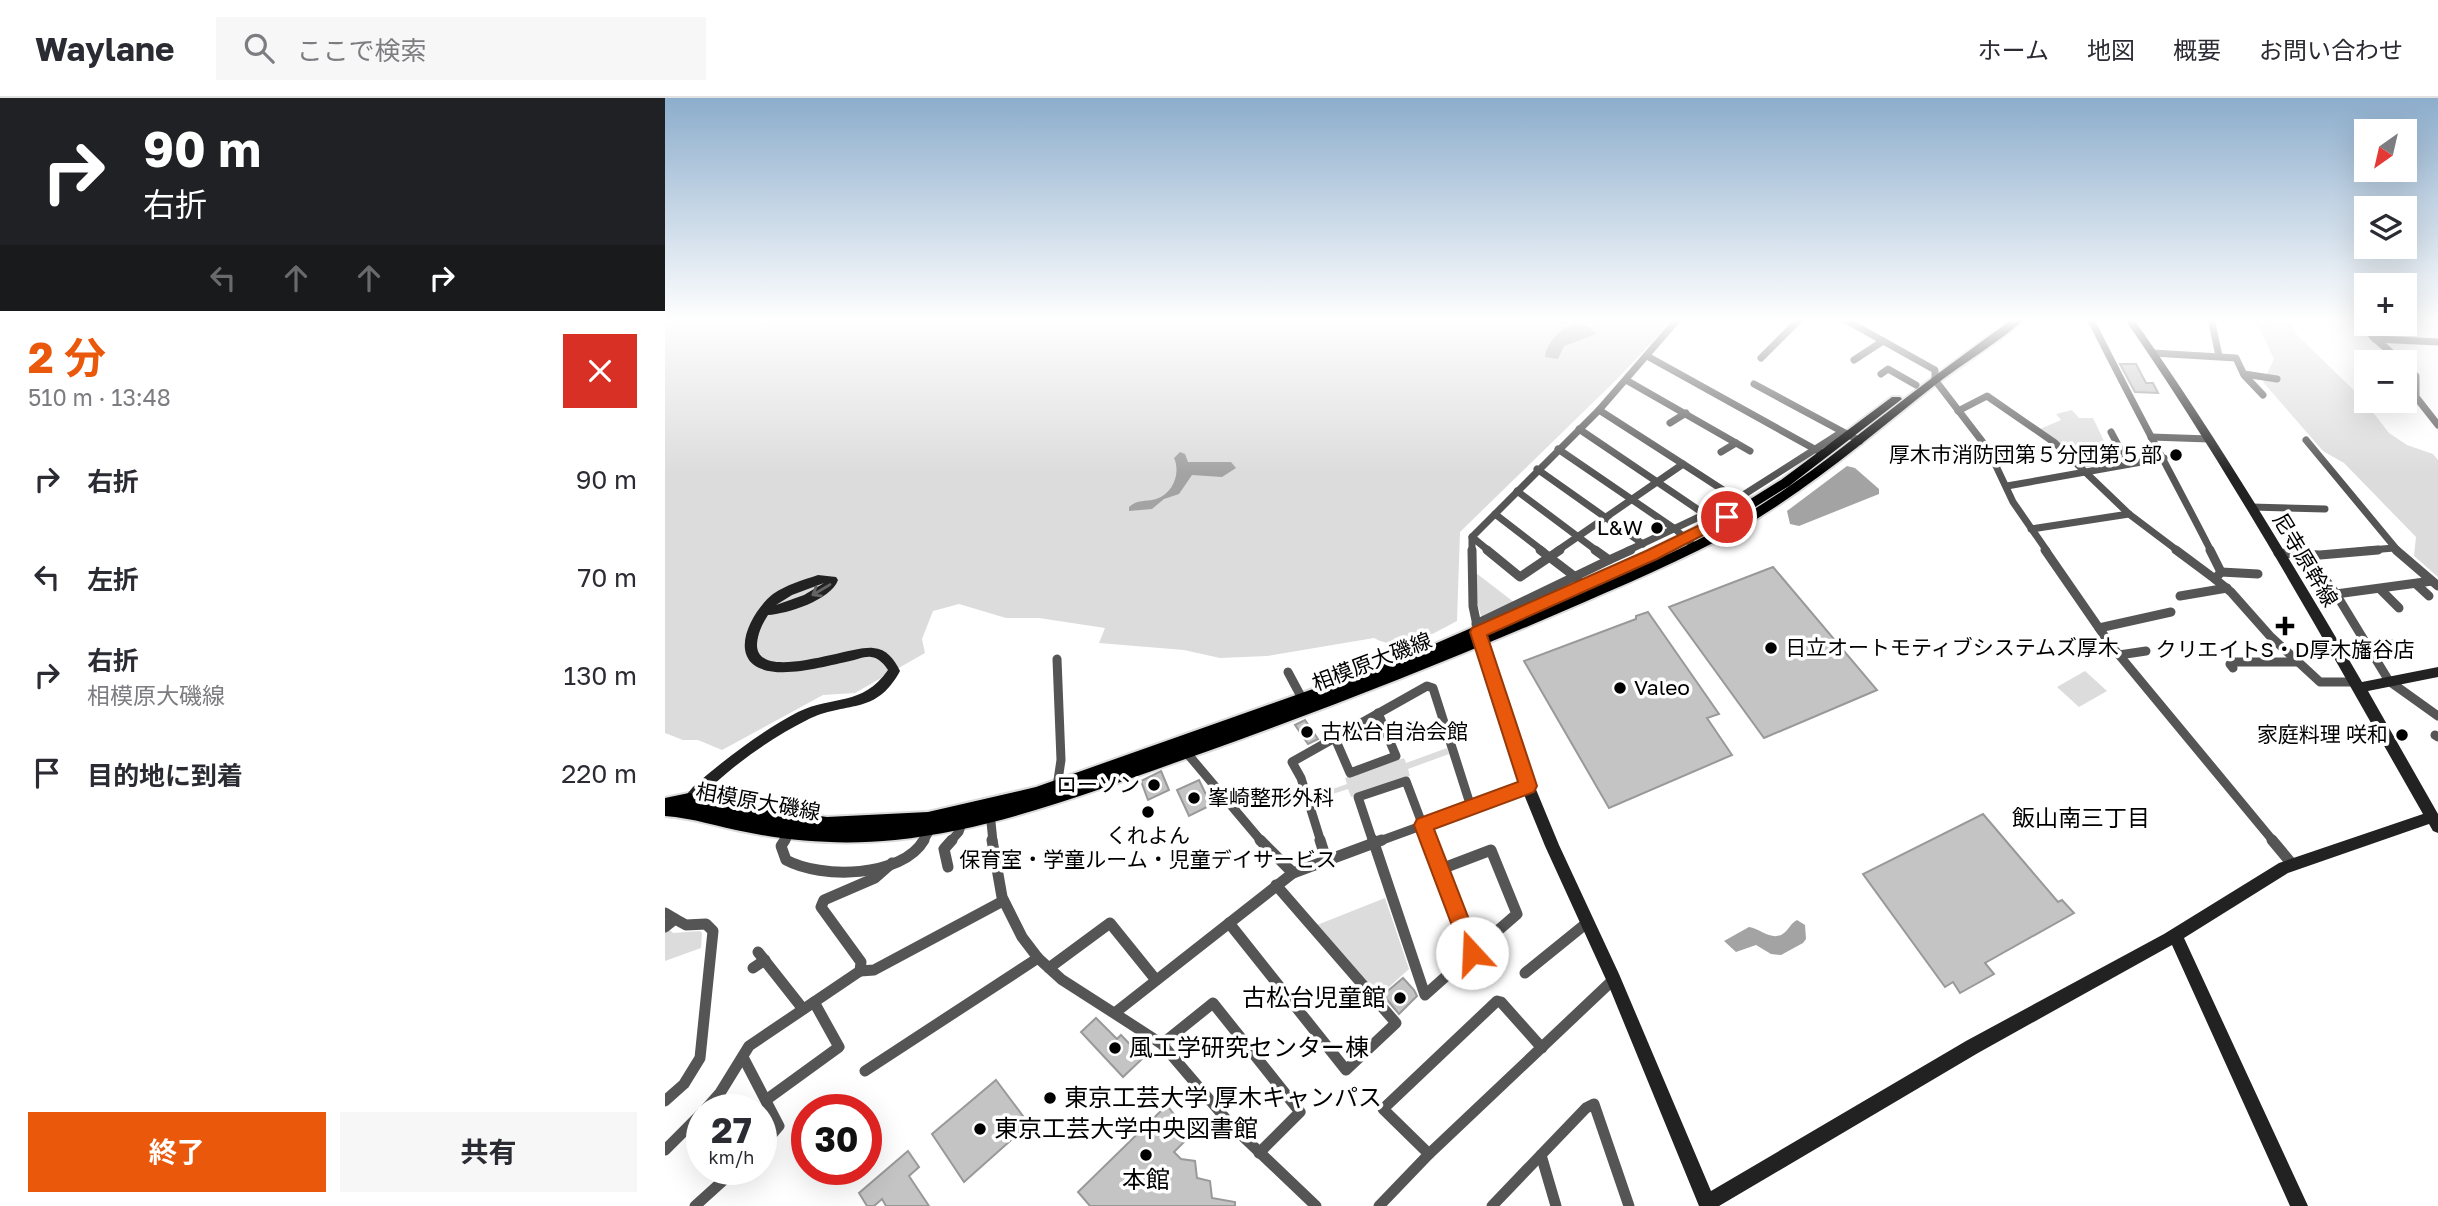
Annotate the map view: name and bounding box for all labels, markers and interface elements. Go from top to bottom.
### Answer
search box [216,17,706,80]
text: Waylane [35,29,174,68]
icon: search [240,29,278,67]
text: ここで検索 [296,35,426,66]
text: ホーム [1978,35,2049,64]
text: 地図 [2087,35,2135,64]
text: 概要 [2173,35,2221,64]
text: お問い合わせ [2259,35,2403,64]
text: 90 m [143,119,261,178]
north arrow [2354,119,2417,182]
map controls [2354,119,2417,413]
icon: right [28,126,119,217]
text: 右折 [143,185,207,223]
button: layers [2354,196,2417,259]
icon: left [204,259,242,297]
icon: ahead [277,259,315,297]
icon: ahead [350,259,388,297]
icon: right [423,259,461,297]
button: + [2354,273,2417,336]
text: 2 分 [28,332,106,382]
button: close [563,334,637,408]
button: − [2354,350,2417,413]
text: 510 m · 13:48 [28,383,171,411]
place label: 厚木市消防団第５分団第５部 [1889,441,2162,467]
marker: 厚木市消防団第５分団第５部 [2168,447,2184,463]
icon: right [28,460,66,498]
text: 90 m [576,464,637,495]
text: 右折 [87,466,139,497]
pin [1697,487,1757,547]
icon: arrive [1708,498,1746,536]
street label: 尼寺原幹線 [2268,508,2344,611]
place label: L&W [1597,514,1643,540]
marker: L&W [1649,520,1665,536]
icon: left [28,558,66,596]
text: 70 m [578,562,637,593]
text: 左折 [87,564,139,595]
one-way arrow [812,582,831,597]
marker: クリエイトS・D厚木旛谷店 [2277,618,2293,634]
street label: 相模原大磯線 [1308,626,1435,696]
place label: 日立オートモティブシステムズ厚木 [1785,634,2119,660]
place label: クリエイトS・D厚木旛谷店 [2155,636,2415,662]
marker: 日立オートモティブシステムズ厚木 [1763,640,1779,656]
text: 右折 [87,645,139,676]
icon: right [28,656,66,694]
text: 130 m [564,660,637,691]
place label: Valeo [1634,674,1690,700]
marker: Valeo [1612,680,1628,696]
text: 相模原大磯線 [87,681,225,709]
place label: 古松台自治会館 [1321,718,1468,744]
place label: 家庭料理 咲和 [2257,721,2388,747]
marker: 古松台自治会館 [1299,724,1315,740]
marker: 家庭料理 咲和 [2394,727,2410,743]
icon: arrive [28,754,66,792]
text: 220 m [561,758,637,789]
text: 目的地に到着 [87,760,243,791]
place label: ローソン [1056,771,1140,797]
street label: 相模原大磯線 [694,777,822,825]
marker: ローソン [1146,777,1162,793]
place label: 峯崎整形外科 [1208,784,1334,810]
marker: 峯崎整形外科 [1186,790,1202,806]
district label: 飯山南三丁目 [2012,803,2150,831]
marker: くれよん 保育室・学童ルーム・児童デイサービス [1140,804,1156,820]
place label: くれよん 保育室・学童ルーム・児童デイサービス [959,822,1337,872]
position arrow [1435,916,1509,990]
place label: 古松台児童館 [1242,982,1386,1011]
marker: 古松台児童館 [1392,990,1408,1006]
place label: 風工学研究センター棟 [1129,1032,1369,1061]
marker: 風工学研究センター棟 [1107,1040,1123,1056]
place label: 東京工芸大学 厚木キャンパス [1064,1082,1382,1111]
marker: 東京工芸大学 厚木キャンパス [1042,1090,1058,1106]
speed limit sign: 30 [791,1094,882,1185]
text: 27 [711,1109,752,1151]
button: 終了 [28,1112,326,1192]
button: 共有 [340,1112,637,1192]
place label: 東京工芸大学中央図書館 [994,1113,1258,1142]
marker: 東京工芸大学中央図書館 [972,1121,988,1137]
text: km/h [709,1146,754,1168]
marker: 本館 [1138,1147,1154,1163]
place label: 本館 [1122,1164,1170,1193]

